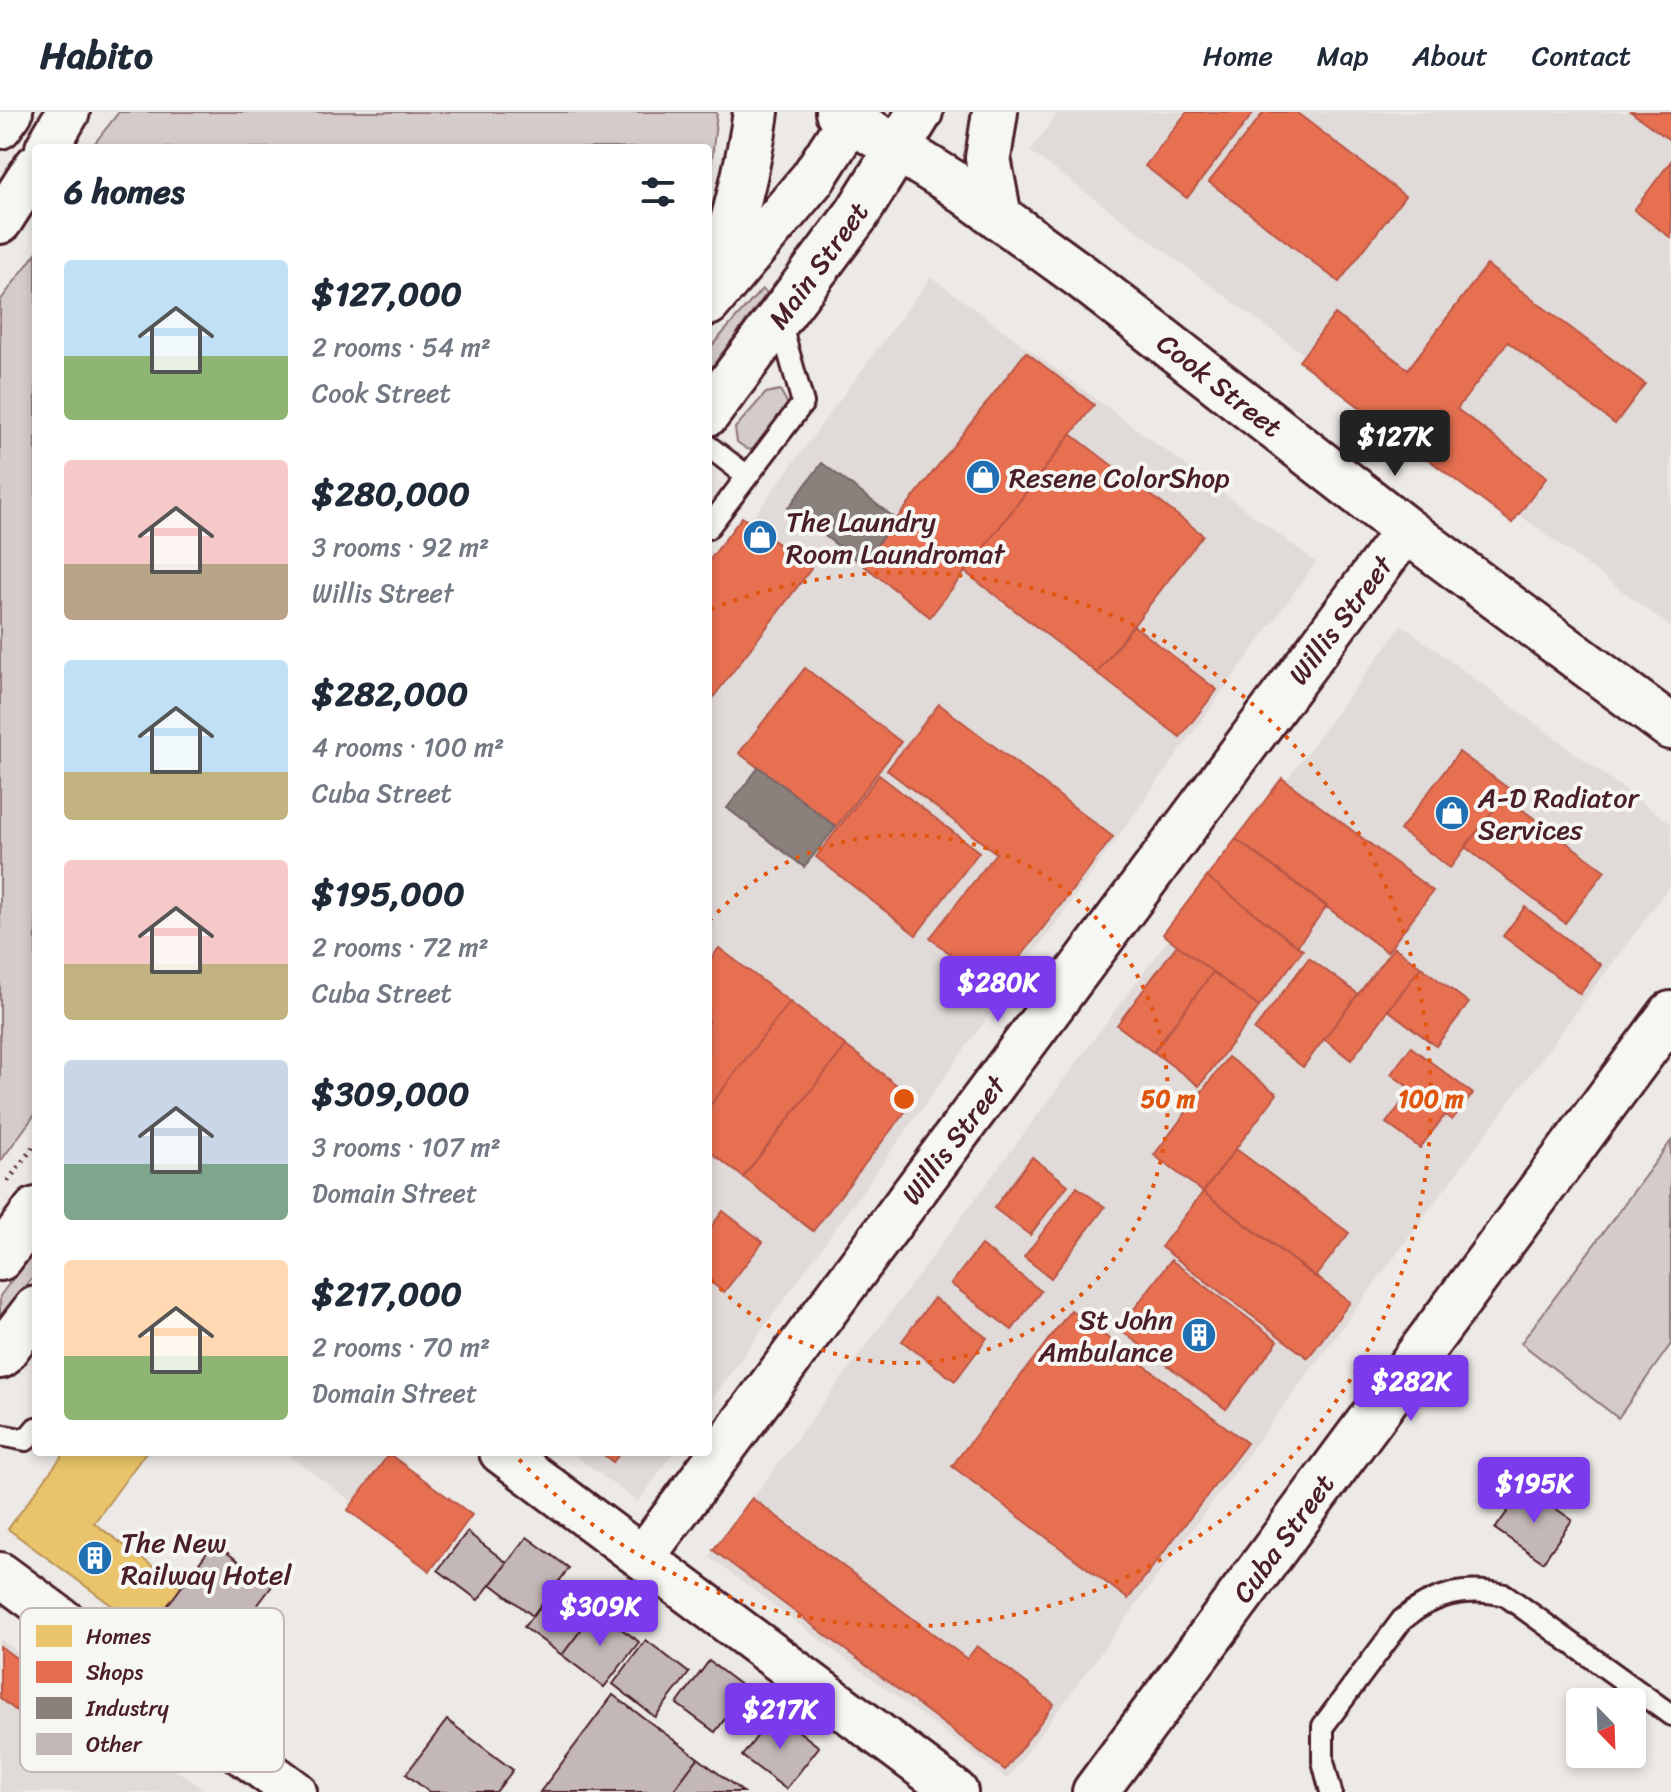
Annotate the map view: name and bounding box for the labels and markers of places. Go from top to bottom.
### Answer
pin: $127K [1339,410,1451,478]
place label: Resene ColorShop [1009,453,1230,502]
shop icon: Resene ColorShop [964,458,1002,496]
place label: The Laundry Room Laundromat [786,497,1006,578]
shop icon: The Laundry Room Laundromat [741,518,779,556]
place label: A-D Radiator Services [1477,773,1640,854]
shop icon: A-D Radiator Services [1433,794,1471,832]
pin: $280K [942,956,1054,1024]
centre of rings [890,1085,918,1113]
place label: St John Ambulance [1038,1295,1173,1376]
building icon: St John Ambulance [1180,1316,1218,1354]
pin: $282K [1355,1355,1467,1423]
pin: $195K [1478,1457,1590,1525]
place label: The New Railway Hotel [121,1518,292,1599]
building icon: The New Railway Hotel [76,1539,114,1577]
pin: $309K [544,1580,656,1648]
pin: $217K [724,1683,836,1751]

